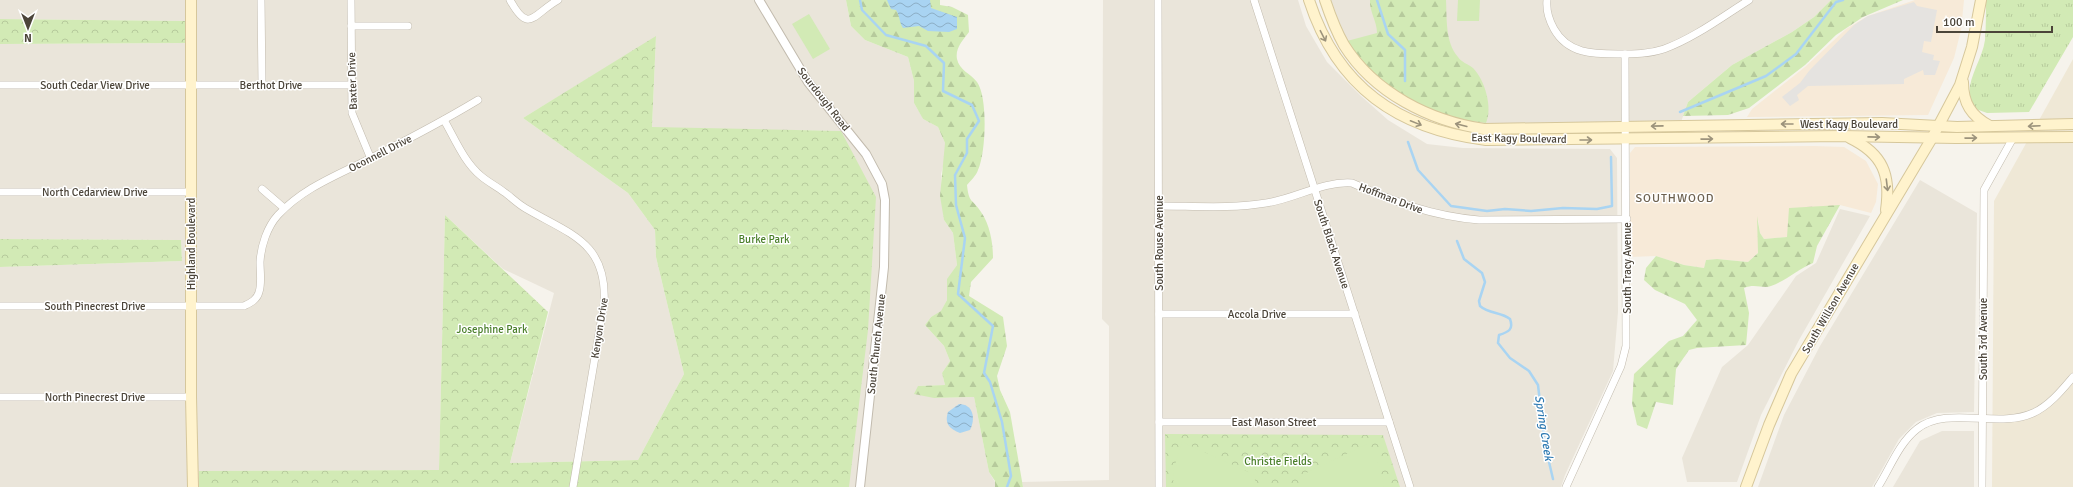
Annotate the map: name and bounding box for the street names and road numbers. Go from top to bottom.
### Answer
street label: Baxter Drive [345,52,360,110]
street label: Sourdough Road [795,65,853,134]
street label: South Cedar View Drive [40,79,150,92]
street label: Berthot Drive [240,79,302,92]
street label: West Kagy Boulevard [1800,118,1898,131]
street label: East Kagy Boulevard [1471,131,1567,146]
street label: Oconnell Drive [347,132,414,175]
street label: Hoffman Drive [1357,180,1425,217]
street label: North Cedarview Drive [42,186,148,199]
street label: South Rouse Avenue [1153,195,1166,291]
street label: Highland Boulevard [185,198,198,290]
street label: South Black Avenue [1311,198,1352,290]
street label: South Tracy Avenue [1621,222,1634,314]
street label: South Willson Avenue [1799,261,1862,356]
street label: South Church Avenue [865,293,888,395]
street label: Kenyon Drive [588,297,611,359]
street label: South 3rd Avenue [1977,298,1990,380]
street label: South Pinecrest Drive [44,300,146,313]
street label: Accola Drive [1228,308,1286,321]
street label: North Pinecrest Drive [45,391,145,404]
street label: East Mason Street [1232,416,1317,429]

